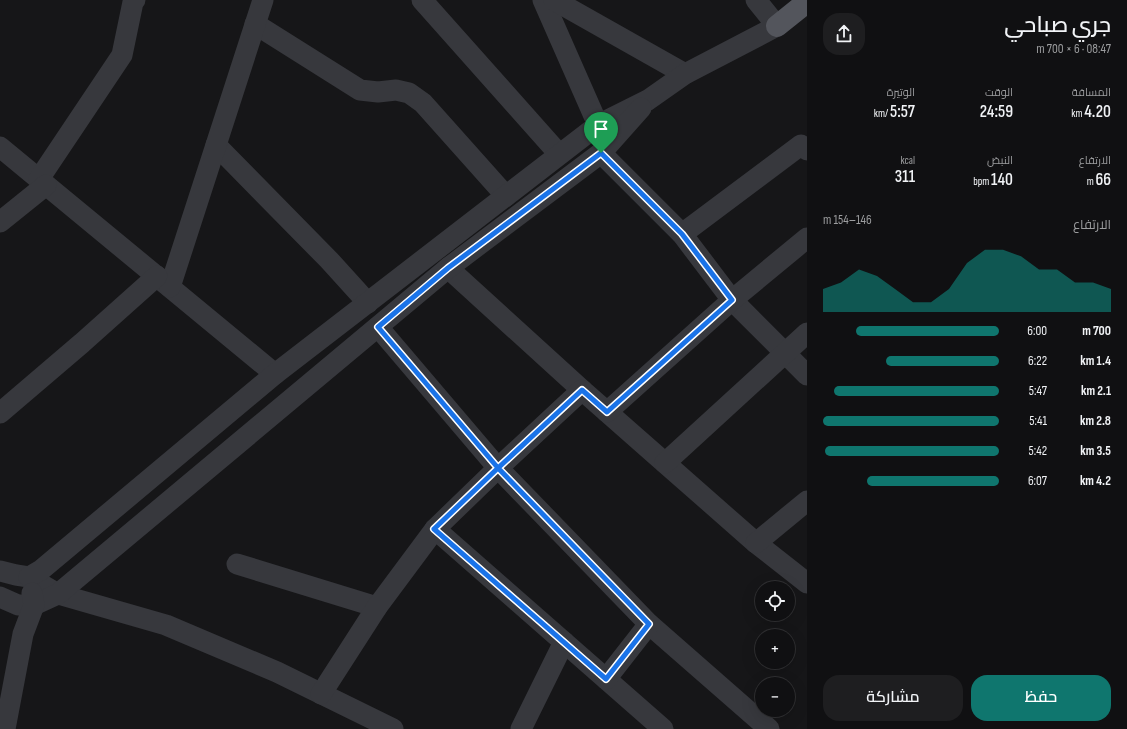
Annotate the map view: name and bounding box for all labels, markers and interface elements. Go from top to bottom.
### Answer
text: جري صباحي [1004,12,1111,39]
button: share [823,13,865,55]
text: 08:47 · 6 × 700 m [1036,41,1111,57]
text: الوتيرة [887,86,915,99]
text: الوقت [985,86,1013,99]
text: المسافة [1072,86,1111,99]
text: 5:57 [890,102,915,122]
text: 24:59 [980,102,1013,122]
text: 4.20 [1084,102,1111,122]
text: /km [874,107,890,120]
text: km [1071,107,1084,120]
pin [584,112,618,153]
icon: arrive [590,118,612,140]
text: kcal [900,154,915,167]
text: النبض [987,154,1013,167]
text: الارتفاع [1079,154,1111,167]
text: 311 [895,167,915,187]
text: 140 [991,170,1013,190]
text: 66 [1095,170,1111,190]
text: bpm [973,175,991,188]
text: m [1087,175,1095,188]
text: 146–154 m [823,212,872,228]
text: الارتفاع [1073,217,1111,233]
text: 6:00 [1027,323,1047,339]
text: 700 m [1082,323,1111,339]
text: 6:22 [1028,353,1047,369]
text: 1.4 km [1080,353,1111,369]
text: 5:47 [1029,383,1047,399]
text: 2.1 km [1081,383,1111,399]
text: 5:41 [1029,413,1047,429]
text: 2.8 km [1080,413,1111,429]
text: 5:42 [1028,443,1047,459]
text: 3.5 km [1080,443,1111,459]
text: 6:07 [1028,473,1047,489]
text: 4.2 km [1080,473,1111,489]
map controls [755,581,795,717]
button: locate [755,581,795,621]
button: + [755,629,795,669]
button: مشاركة [823,675,963,721]
button: حفظ [971,675,1111,721]
button: − [755,677,795,717]

